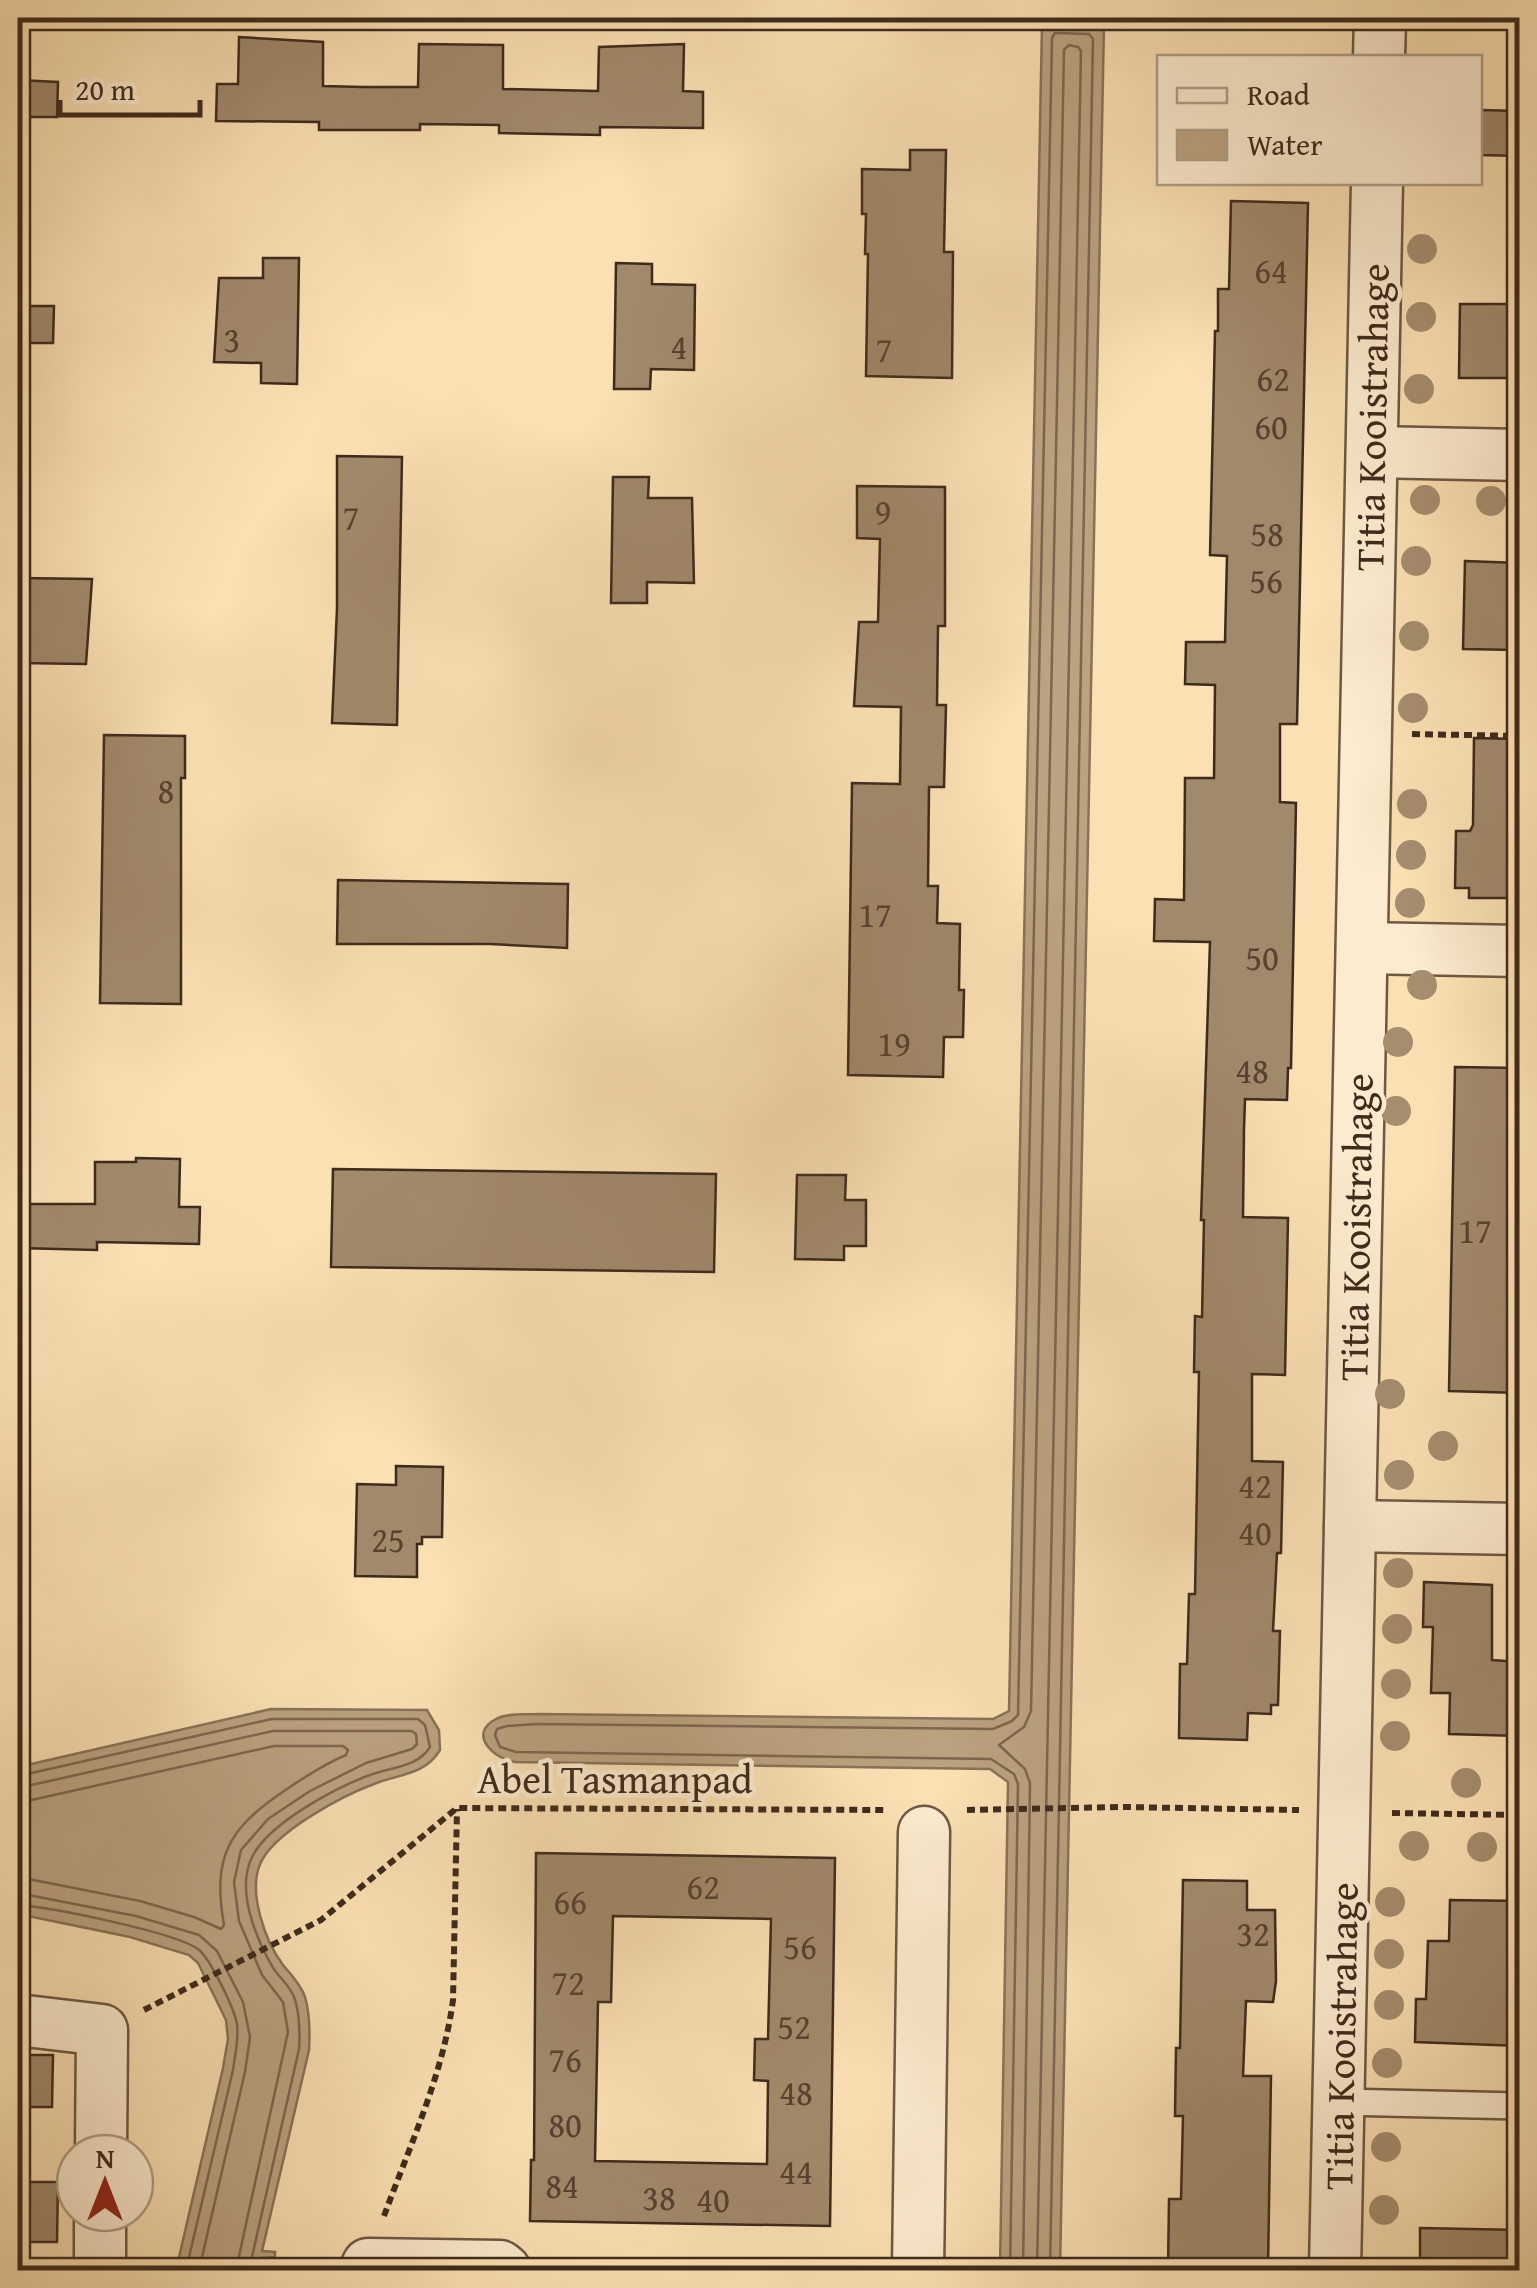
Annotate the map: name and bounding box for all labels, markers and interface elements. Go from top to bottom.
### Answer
scale bar [60,55,200,117]
legend [1157,55,1482,185]
text: 20 m [75,67,135,111]
text: Road [1247,72,1310,116]
text: Water [1247,122,1323,166]
house number: 64 [1254,245,1288,296]
street label: Titia Kooistrahage [1339,263,1404,571]
house number: 3 [224,314,240,365]
house number: 4 [671,321,687,372]
house number: 7 [876,324,892,375]
house number: 62 [1256,353,1290,404]
house number: 60 [1254,401,1288,452]
house number: 9 [875,486,891,537]
house number: 7 [343,492,359,543]
house number: 58 [1250,508,1284,559]
house number: 56 [1249,555,1283,606]
house number: 8 [158,765,174,816]
house number: 17 [858,889,892,940]
house number: 50 [1245,932,1279,983]
house number: 19 [877,1018,911,1069]
house number: 48 [1235,1045,1269,1096]
street label: Titia Kooistrahage [1323,1073,1388,1381]
house number: 17 [1458,1205,1492,1256]
house number: 42 [1238,1460,1272,1511]
house number: 40 [1238,1507,1272,1558]
house number: 25 [371,1514,405,1565]
street label: Abel Tasmanpad [477,1749,753,1808]
house number: 62 [686,1861,720,1912]
house number: 66 [553,1876,587,1927]
street label: Titia Kooistrahage [1308,1882,1373,2190]
house number: 32 [1236,1908,1270,1959]
house number: 56 [783,1921,817,1972]
house number: 72 [551,1957,585,2008]
house number: 52 [777,2001,811,2052]
house number: 76 [548,2034,582,2085]
house number: 48 [779,2067,813,2118]
house number: 80 [548,2099,582,2150]
north arrow [55,2133,155,2233]
text: N [96,2137,115,2178]
house number: 44 [779,2146,813,2197]
house number: 84 [545,2160,579,2211]
house number: 38 [642,2172,676,2223]
house number: 40 [696,2174,730,2225]

